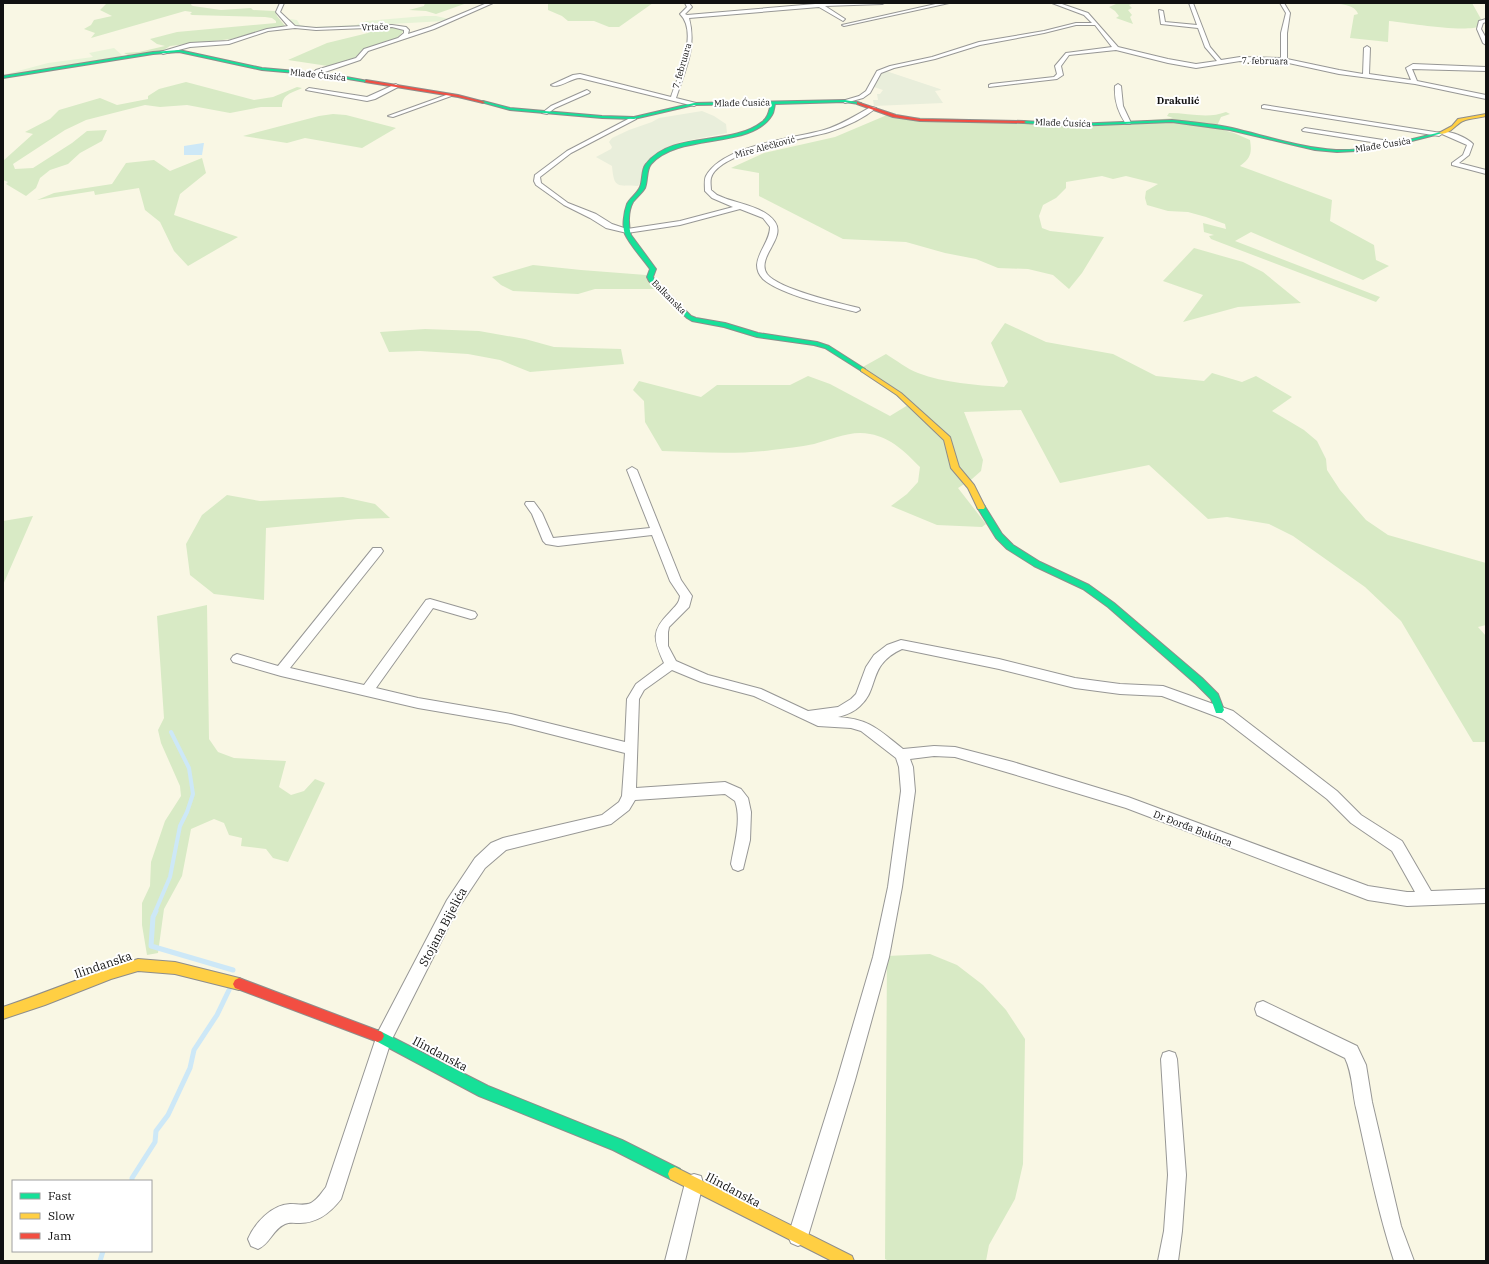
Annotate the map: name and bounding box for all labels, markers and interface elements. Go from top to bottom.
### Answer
street label: Vrtače [361,21,389,32]
street label: 7. februara [670,42,693,90]
street label: 7. februara [1242,55,1289,66]
street label: Mlađe Ćusića [290,65,347,83]
district label: Drakulić [1157,94,1200,107]
street label: Mlađe Ćusića [714,96,770,108]
street label: Mlađe Ćusića [1035,115,1091,129]
street label: Mire Alečković [733,133,797,160]
street label: Mlađe Ćusića [1354,134,1412,154]
street label: Balkanska [650,277,689,316]
street label: Dr Đorđa Bukinca [1151,807,1235,850]
street label: Stojana Bijelića [415,884,470,969]
street label: Ilindanska [72,948,134,981]
street label: Ilindanska [410,1033,471,1075]
street label: Ilindanska [703,1169,764,1211]
legend [12,1180,152,1252]
text: Fast [48,1188,72,1203]
text: Slow [48,1208,75,1223]
text: Jam [48,1228,72,1243]

